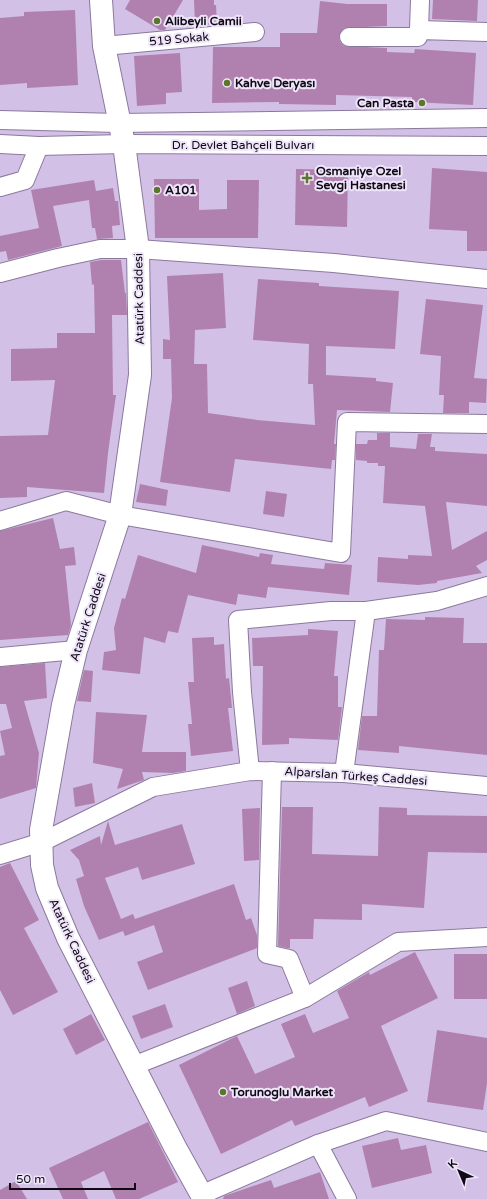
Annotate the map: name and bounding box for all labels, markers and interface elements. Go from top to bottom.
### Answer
place label: Alibeyli Camii [165,14,242,29]
marker: Alibeyli Camii [152,16,162,26]
street label: 519 Sokak [148,29,210,49]
place label: Kahve Deryası [235,76,315,91]
marker: Kahve Deryası [222,78,232,88]
place label: Can Pasta [357,96,414,110]
marker: Can Pasta [417,98,427,108]
street label: Dr. Devlet Bahçeli Bulvarı [172,138,314,152]
place label: Osmaniye Ozel Sevgi Hastanesi [316,164,406,193]
marker: Osmaniye Ozel Sevgi Hastanesi [301,172,313,184]
place label: A101 [165,183,197,197]
marker: A101 [152,185,162,195]
street label: Atatürk Caddesi [131,253,147,345]
street label: Atatürk Caddesi [67,571,109,663]
street label: Alparslan Türkeş Caddesi [284,764,428,788]
street label: Atatürk Caddesi [46,896,98,986]
place label: Torunoglu Market [230,1085,333,1100]
marker: Torunoglu Market [218,1087,228,1097]
north arrow [439,1151,479,1191]
text: K [445,1156,460,1171]
scale bar [10,1165,135,1191]
text: 50 m [16,1172,45,1186]

